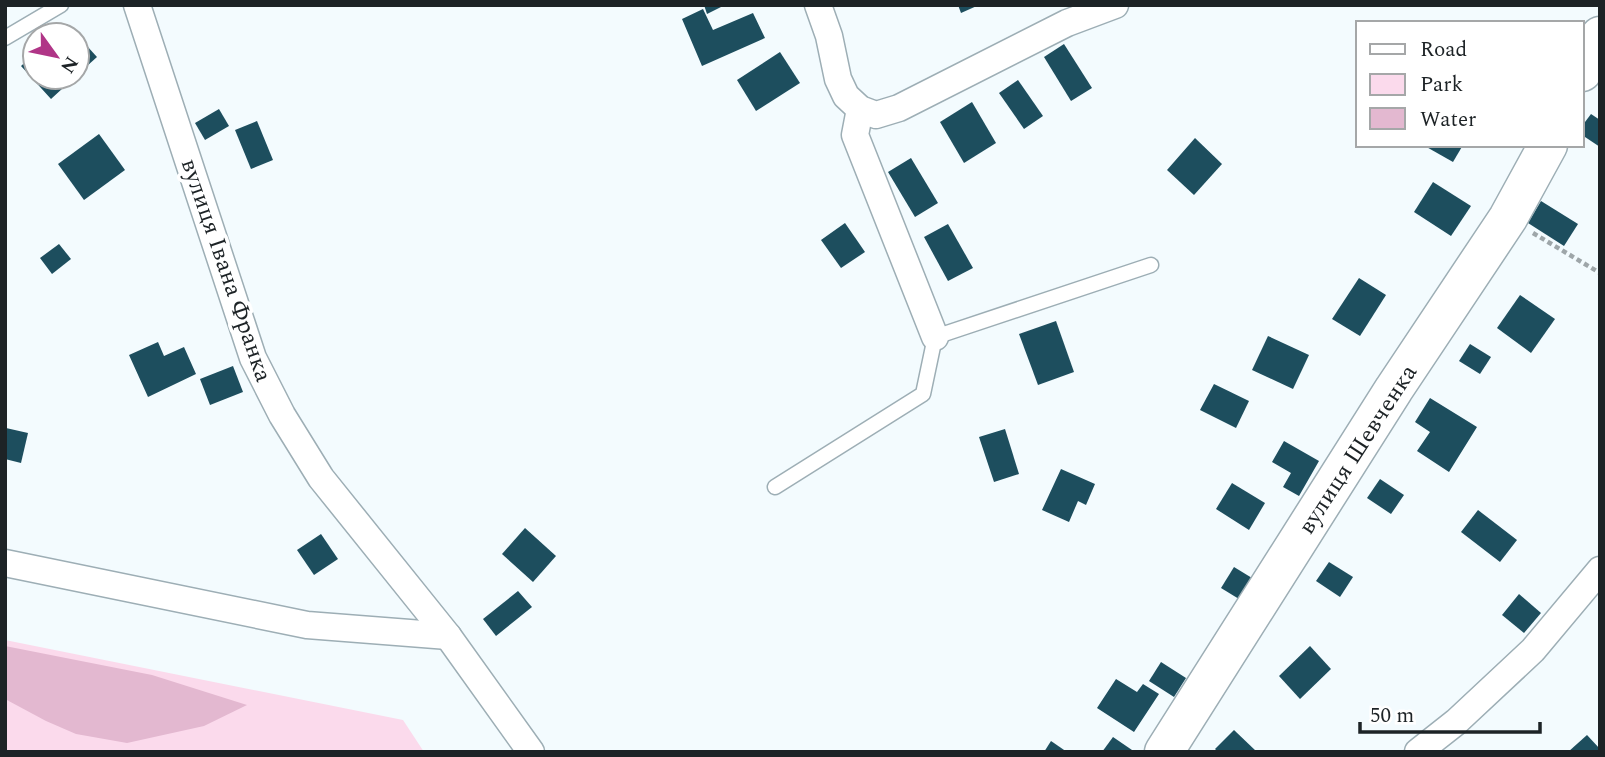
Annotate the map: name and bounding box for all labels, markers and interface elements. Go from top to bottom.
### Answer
north arrow [21,21,91,91]
legend [1356,21,1584,147]
text: Road [1420,34,1467,66]
text: N [53,50,85,79]
text: Park [1420,69,1464,101]
text: Water [1420,104,1476,136]
street label: вулиця Івана Франка [171,154,281,387]
street label: вулиця Шевченка [1289,357,1427,542]
scale bar [1360,690,1540,734]
text: 50 m [1370,700,1414,732]

